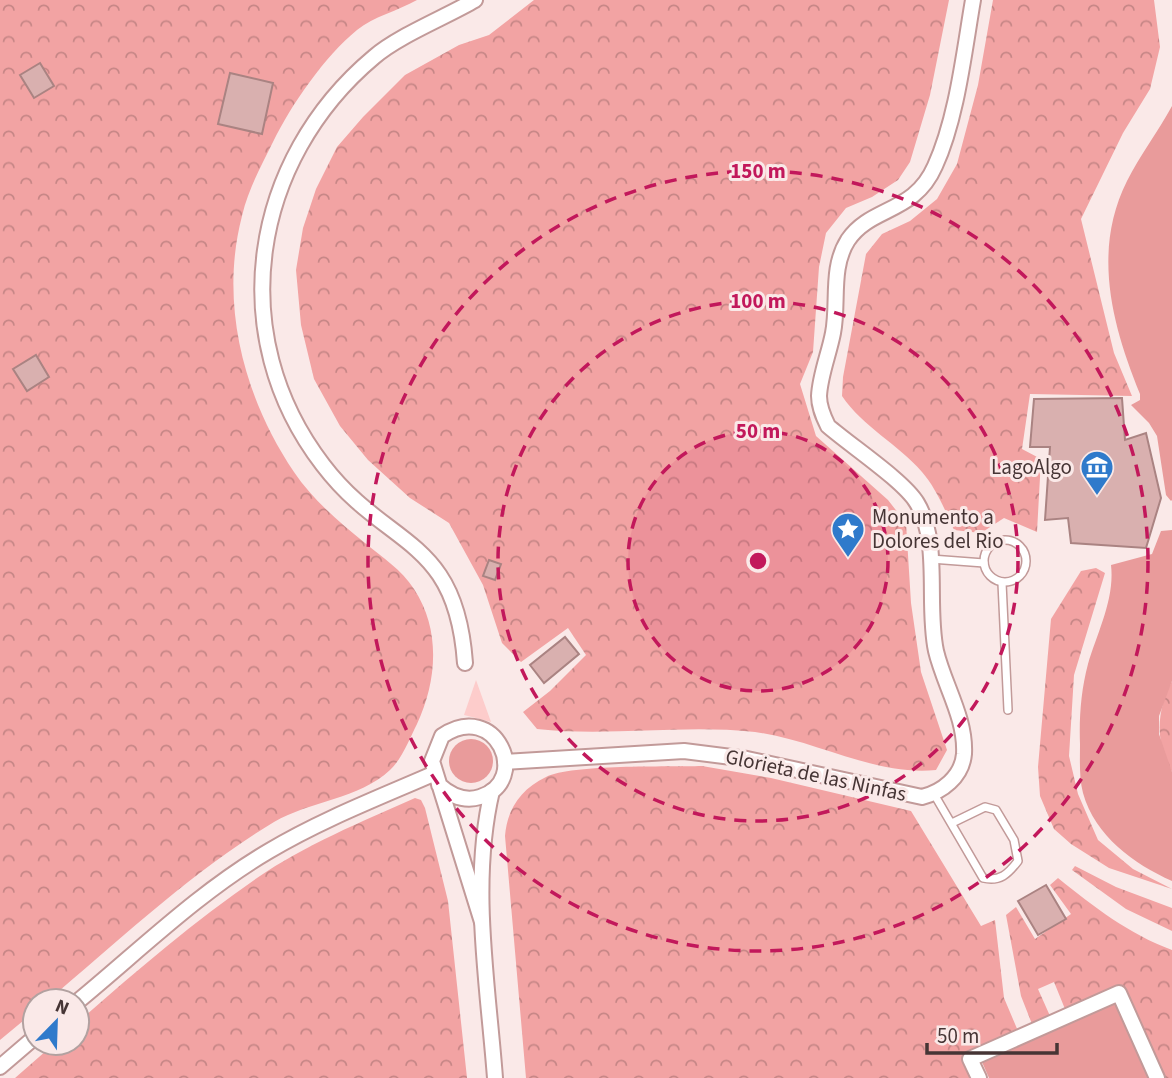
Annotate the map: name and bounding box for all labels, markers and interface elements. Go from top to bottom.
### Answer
text: 150 m [730,156,786,186]
text: 100 m [730,286,786,316]
text: 50 m [736,416,780,446]
museum icon: LagoAlgo [1078,448,1116,497]
place label: LagoAlgo [991,452,1072,482]
place label: Monumento a Dolores del Rio [872,502,1004,556]
place icon: Monumento a Dolores del Rio [829,510,867,559]
centre of rings [746,549,770,573]
street label: Glorieta de las Ninfas [723,741,909,809]
north arrow [21,987,91,1057]
text: N [51,993,73,1023]
scale bar [927,1012,1056,1056]
text: 50 m [937,1021,979,1051]

